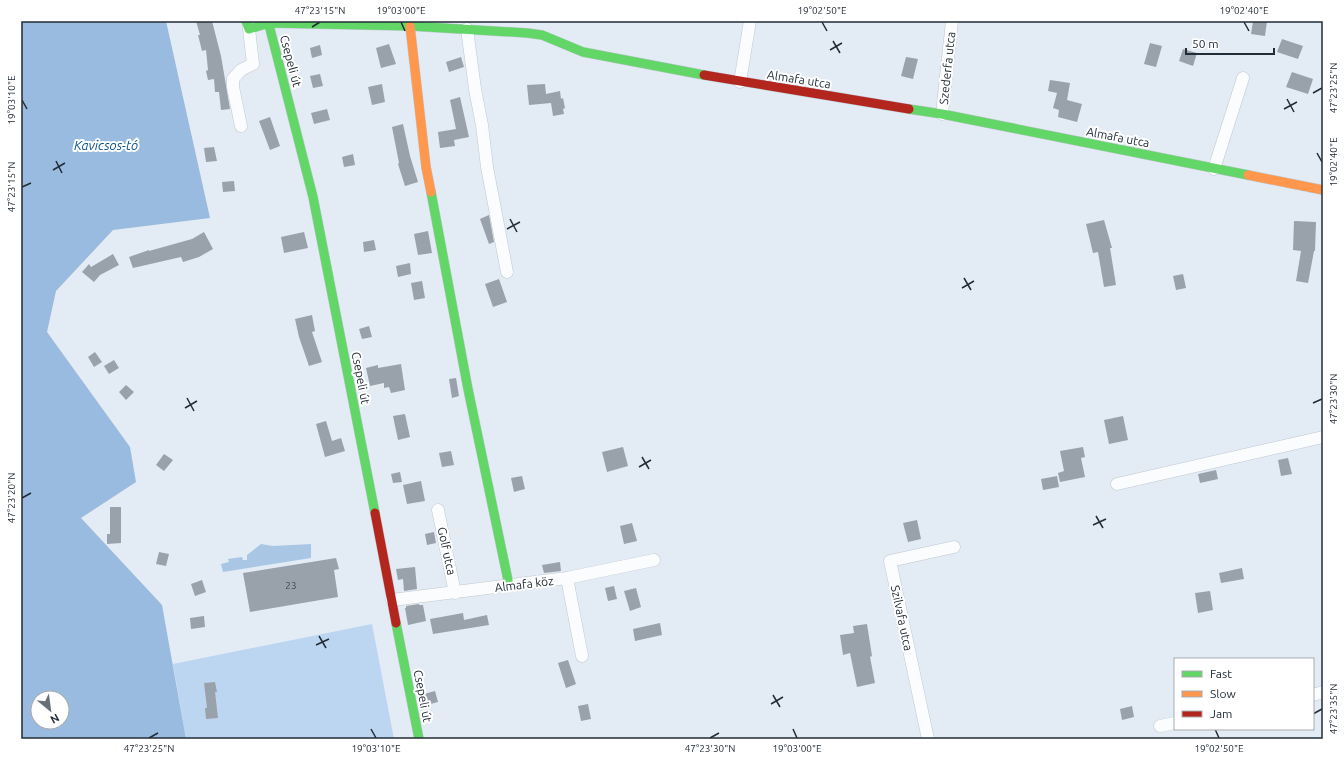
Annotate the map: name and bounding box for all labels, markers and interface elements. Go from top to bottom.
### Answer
text: 47°23'15"N [295,5,345,16]
text: 19°03'00"E [376,5,426,16]
text: 19°02'50"E [797,5,847,16]
text: 19°02'40"E [1219,5,1269,16]
scale bar [1186,30,1274,56]
street label: Szederfa utca [937,31,957,105]
street label: Csepeli út [278,34,304,89]
text: 50 m [1192,37,1219,50]
text: 47°23'25"N [1328,63,1339,113]
street label: Almafa utca [766,68,832,90]
text: 19°03'10"E [6,75,17,125]
street label: Almafa utca [1085,124,1151,150]
text: 19°02'40"E [1328,137,1339,187]
water label: Kavicsos-tó [74,138,138,152]
text: 47°23'15"N [6,162,17,212]
street label: Csepeli út [350,351,373,406]
text: 47°23'30"N [1328,374,1339,424]
text: 47°23'20"N [6,473,17,523]
street label: Golf utca [436,526,458,576]
street label: Almafa köz [494,574,555,594]
house number: 23 [285,580,297,591]
street label: Szilvafa utca [889,584,915,652]
legend [1174,658,1314,730]
text: Fast [1210,667,1232,680]
street label: Csepeli út [412,669,435,724]
text: 47°23'35"N [1328,684,1339,734]
text: Slow [1210,687,1236,700]
north arrow [30,690,70,730]
text: Jam [1210,707,1232,720]
text: N [48,712,61,726]
text: 47°23'25"N [124,743,174,754]
text: 19°03'10"E [351,743,401,754]
text: 47°23'30"N [685,743,735,754]
text: 19°03'00"E [772,743,822,754]
text: 19°02'50"E [1194,743,1244,754]

